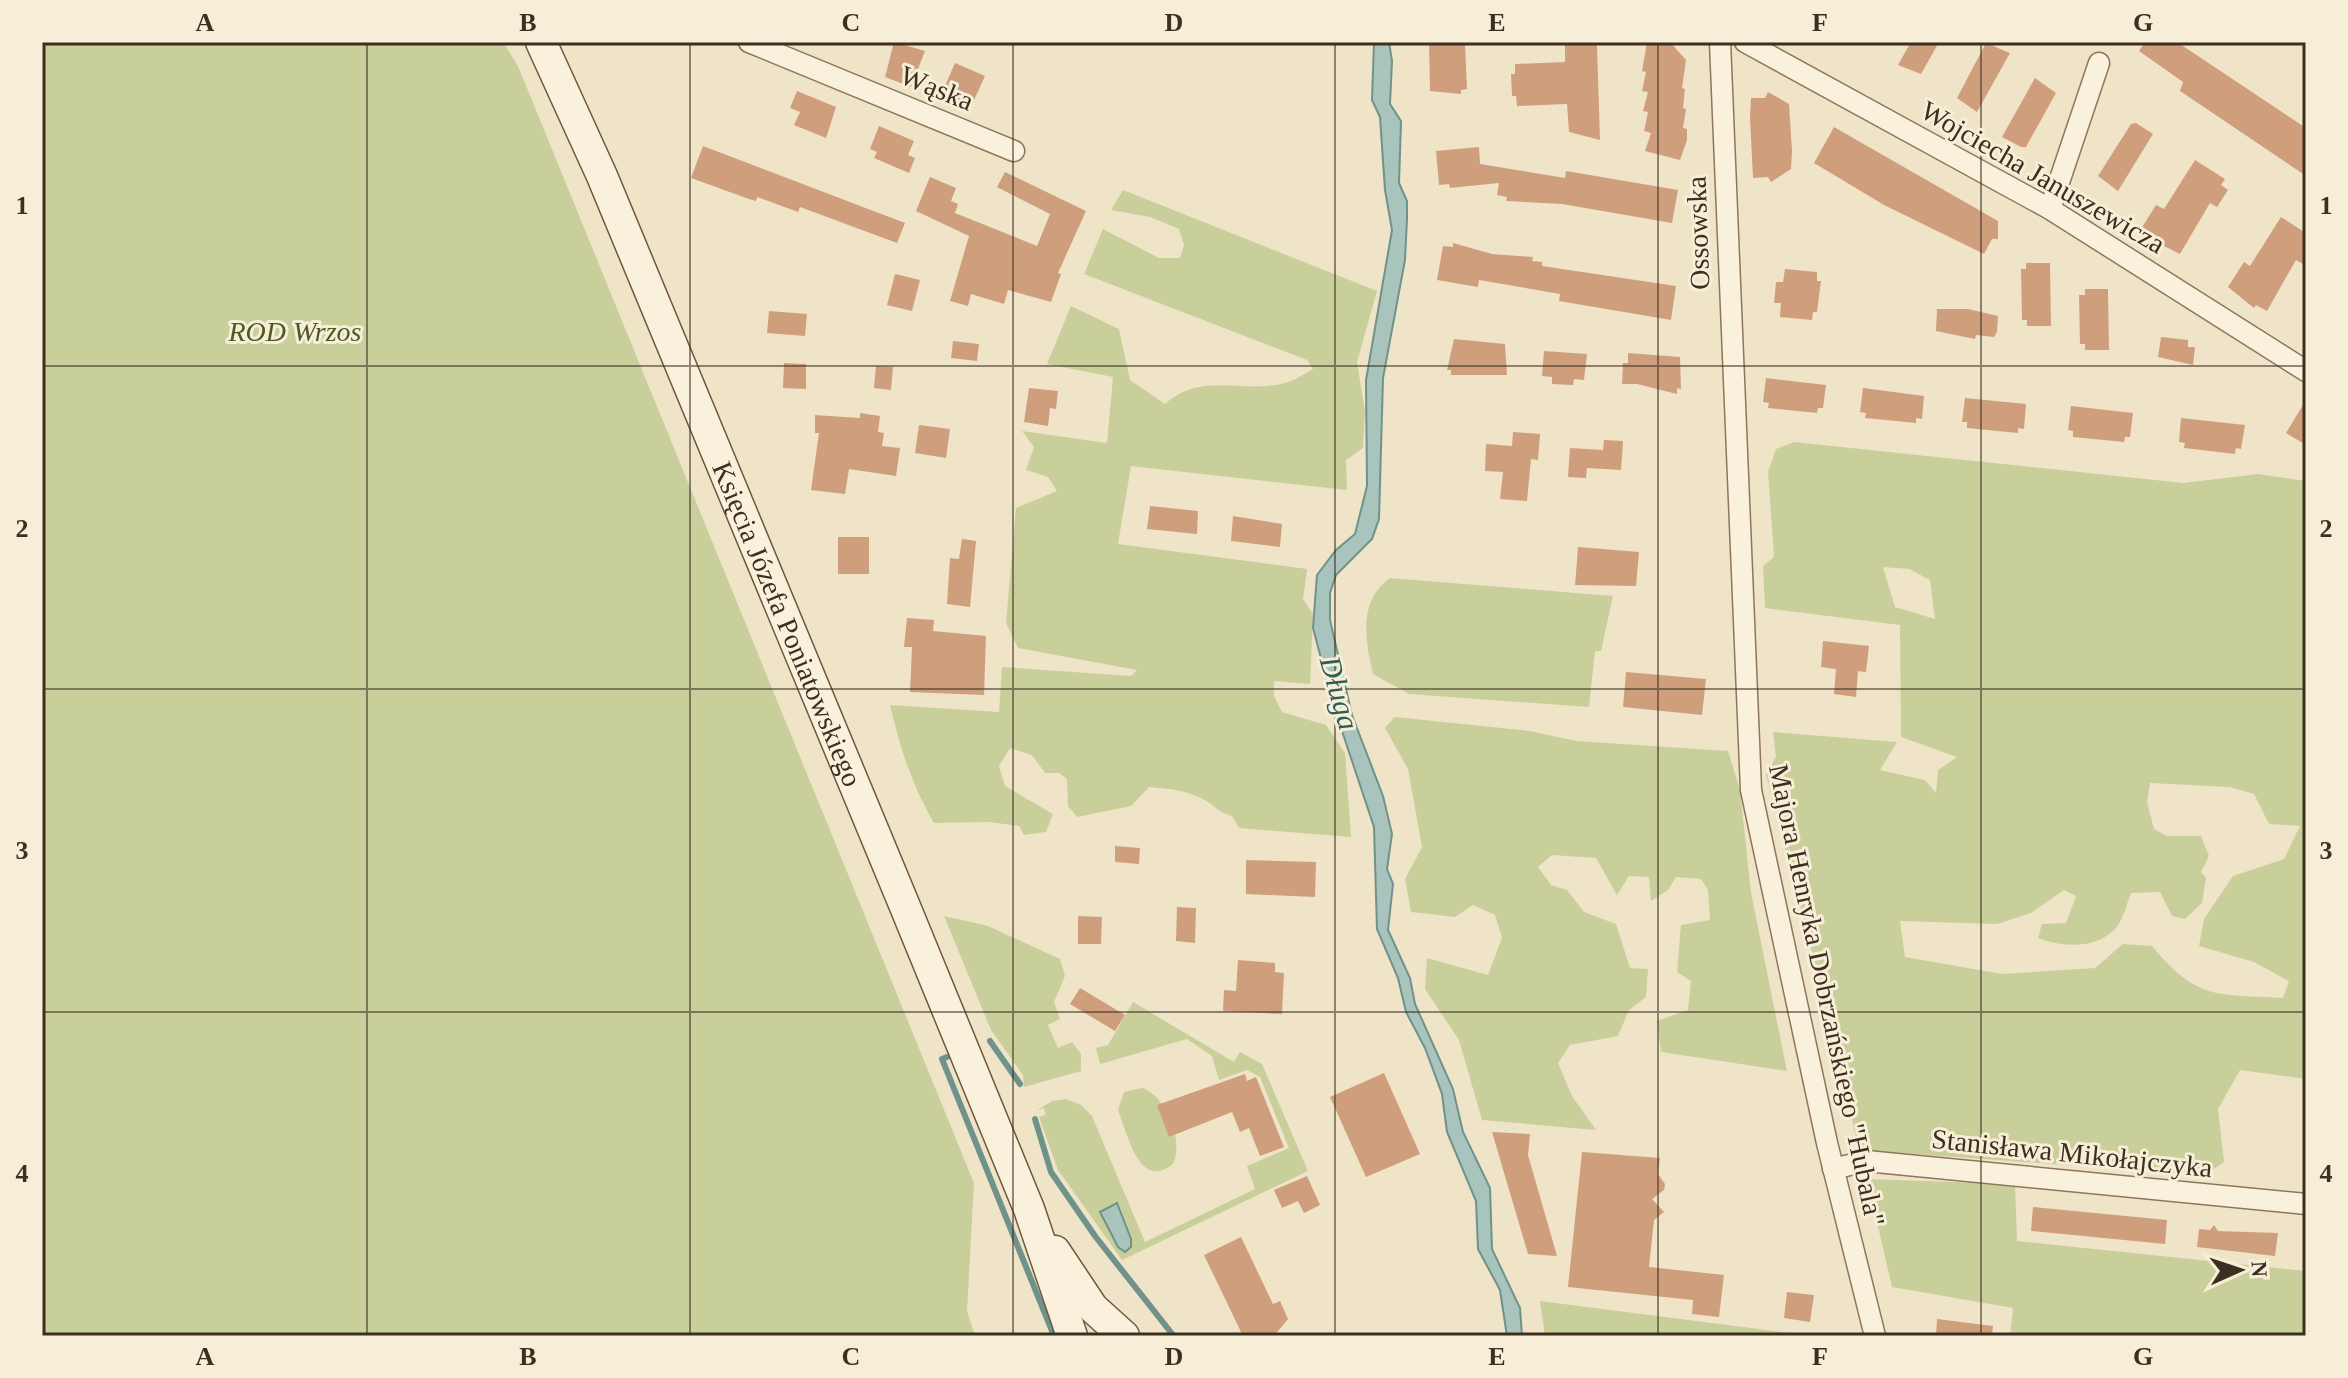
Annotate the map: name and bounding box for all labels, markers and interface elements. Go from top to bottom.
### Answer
text: A [196,8,215,37]
text: B [519,8,537,37]
text: C [842,8,860,37]
text: D [1165,8,1183,37]
text: E [1488,8,1506,37]
text: F [1812,8,1828,37]
text: G [2133,8,2153,37]
street label: Wąska [896,59,979,117]
street label: Wojciecha Januszewicza [1915,94,2171,260]
street label: Ossowska [1681,175,1715,290]
text: 1 [16,191,29,220]
text: 1 [2320,191,2333,220]
park label: ROD Wrzos [227,316,362,347]
street label: Księcia Józefa Poniatowskiego [707,457,869,791]
text: 2 [16,514,29,543]
text: 2 [2320,514,2333,543]
water label: Długa [1314,651,1366,734]
street label: Majora Henryka Dobrzańskiego "Hubala" [1763,761,1891,1229]
text: 3 [16,836,29,865]
text: 3 [2320,836,2333,865]
street label: Stanisława Mikołajczyka [1930,1123,2215,1183]
text: 4 [16,1159,29,1188]
text: 4 [2320,1159,2333,1188]
north arrow [2200,1230,2280,1310]
text: N [2247,1260,2272,1278]
text: A [196,1342,215,1371]
text: B [519,1342,537,1371]
text: C [842,1342,860,1371]
text: D [1165,1342,1183,1371]
text: E [1488,1342,1506,1371]
text: F [1812,1342,1828,1371]
text: G [2133,1342,2153,1371]

